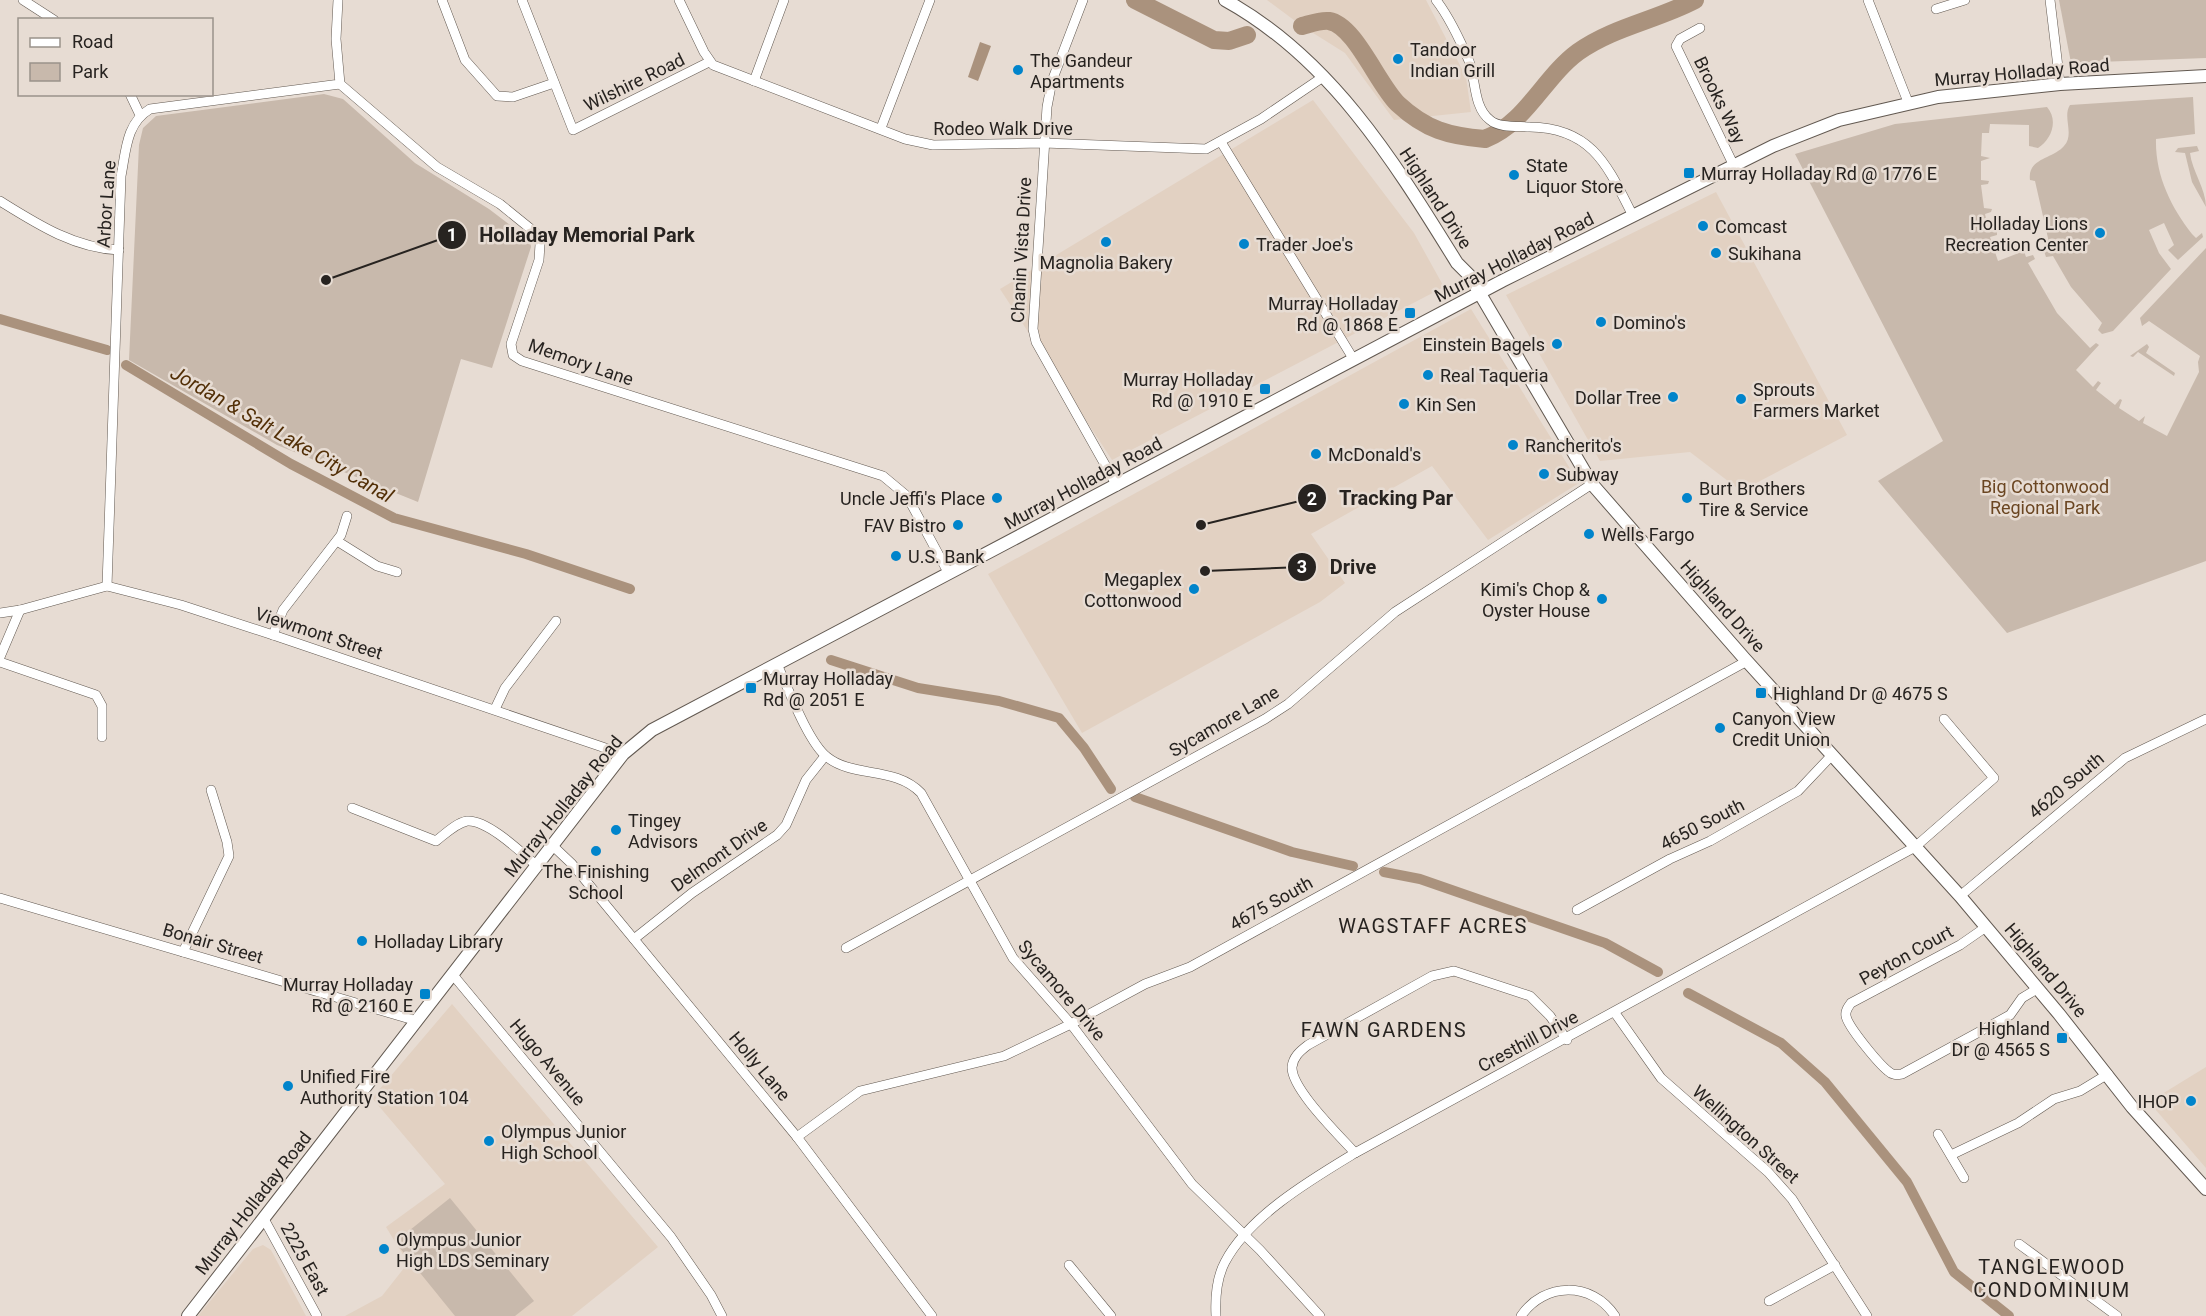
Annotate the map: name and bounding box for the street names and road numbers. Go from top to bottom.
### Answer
street label: Wilshire Road [580,49,688,115]
street label: Brooks Way [1690,53,1750,147]
street label: Murray Holladay Road [1933,54,2111,90]
street label: Rodeo Walk Drive [933,118,1073,139]
street label: Highland Drive [1395,143,1477,253]
street label: Arbor Lane [92,159,120,249]
street label: Chanin Vista Drive [1007,177,1035,323]
street label: Murray Holladay Road [1431,208,1597,306]
street label: Memory Lane [526,334,636,390]
street label: Murray Holladay Road [1000,432,1166,534]
street label: Highland Drive [1676,556,1770,656]
street label: Viewmont Street [253,603,385,664]
street label: Sycamore Lane [1165,681,1283,761]
street label: Murray Holladay Road [499,731,627,881]
street label: 4620 South [2024,748,2108,822]
street label: 4650 South [1656,794,1748,854]
street label: Delmont Drive [667,814,771,896]
street label: 4675 South [1226,872,1316,934]
street label: Bonair Street [160,919,266,967]
street label: Highland Drive [2001,919,2091,1021]
street label: Peyton Court [1855,921,1957,989]
street label: Sycamore Drive [1014,935,1110,1045]
street label: Cresthill Drive [1474,1006,1582,1076]
street label: Hugo Avenue [506,1014,590,1110]
street label: Holly Lane [725,1027,795,1105]
street label: Wellington Street [1688,1081,1804,1187]
street label: Murray Holladay Road [191,1127,315,1279]
street label: 2225 East [276,1219,334,1299]

